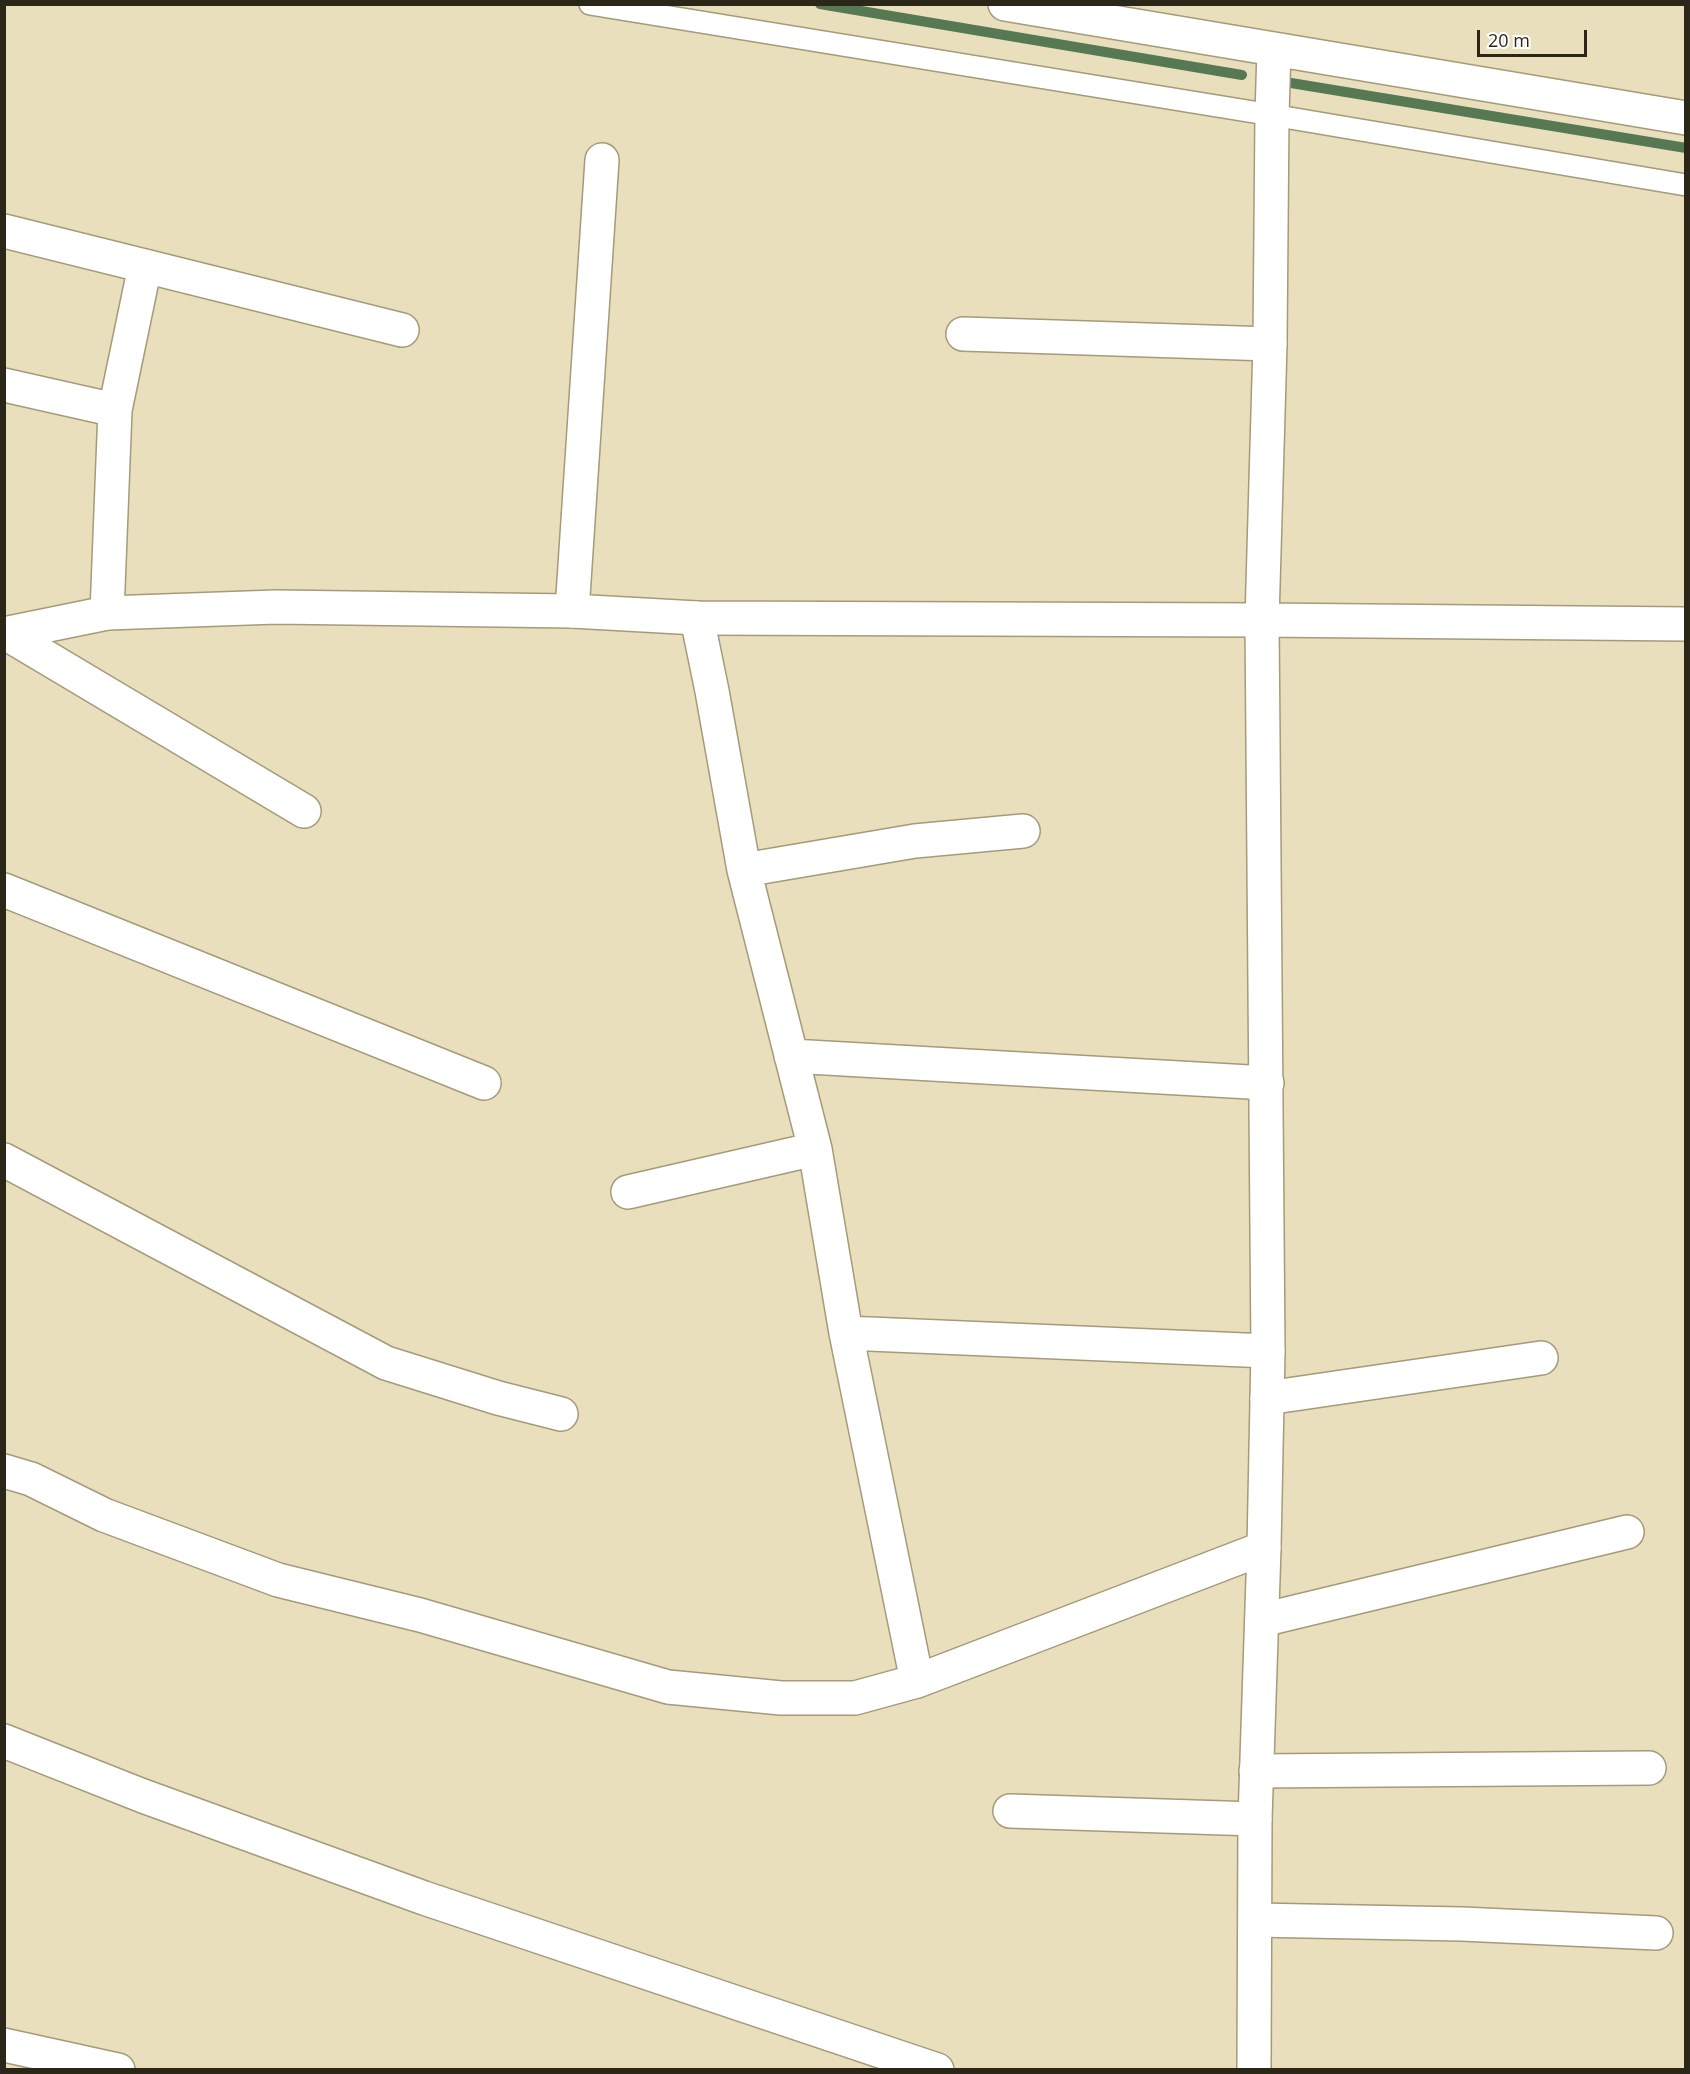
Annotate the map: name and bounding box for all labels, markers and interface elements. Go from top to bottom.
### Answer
scale bar [1480,18,1590,56]
text: 20 m [1488,28,1530,52]

